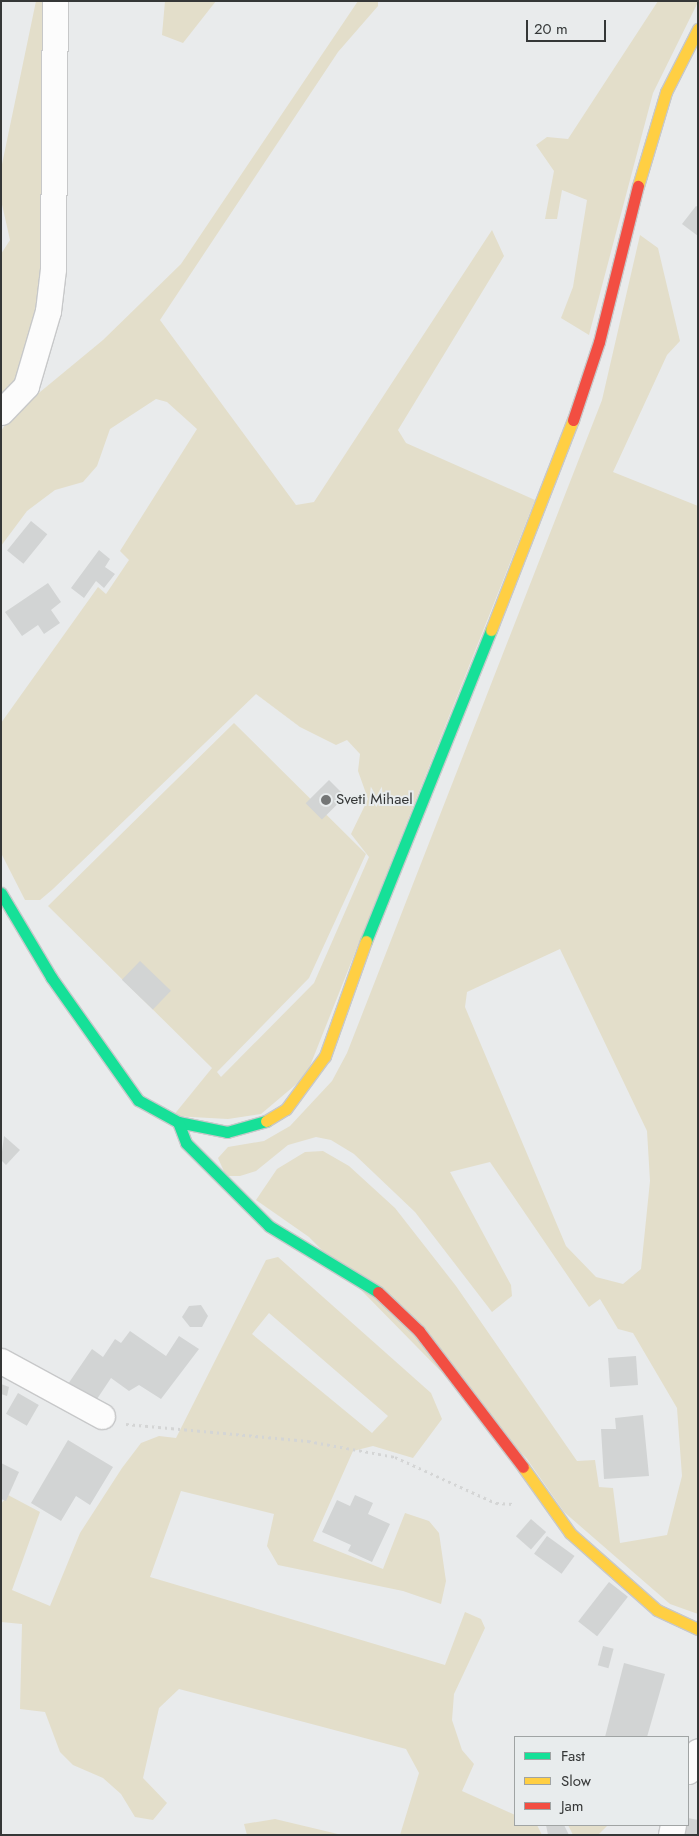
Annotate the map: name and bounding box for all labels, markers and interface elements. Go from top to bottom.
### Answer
scale bar [529,10,609,42]
text: 20 m [534,18,568,40]
place label: Sveti Mihael [336,791,413,809]
marker: Sveti Mihael [320,794,332,806]
legend [514,1736,689,1826]
text: Fast [561,1745,585,1767]
text: Slow [561,1770,591,1792]
text: Jam [561,1795,584,1817]

